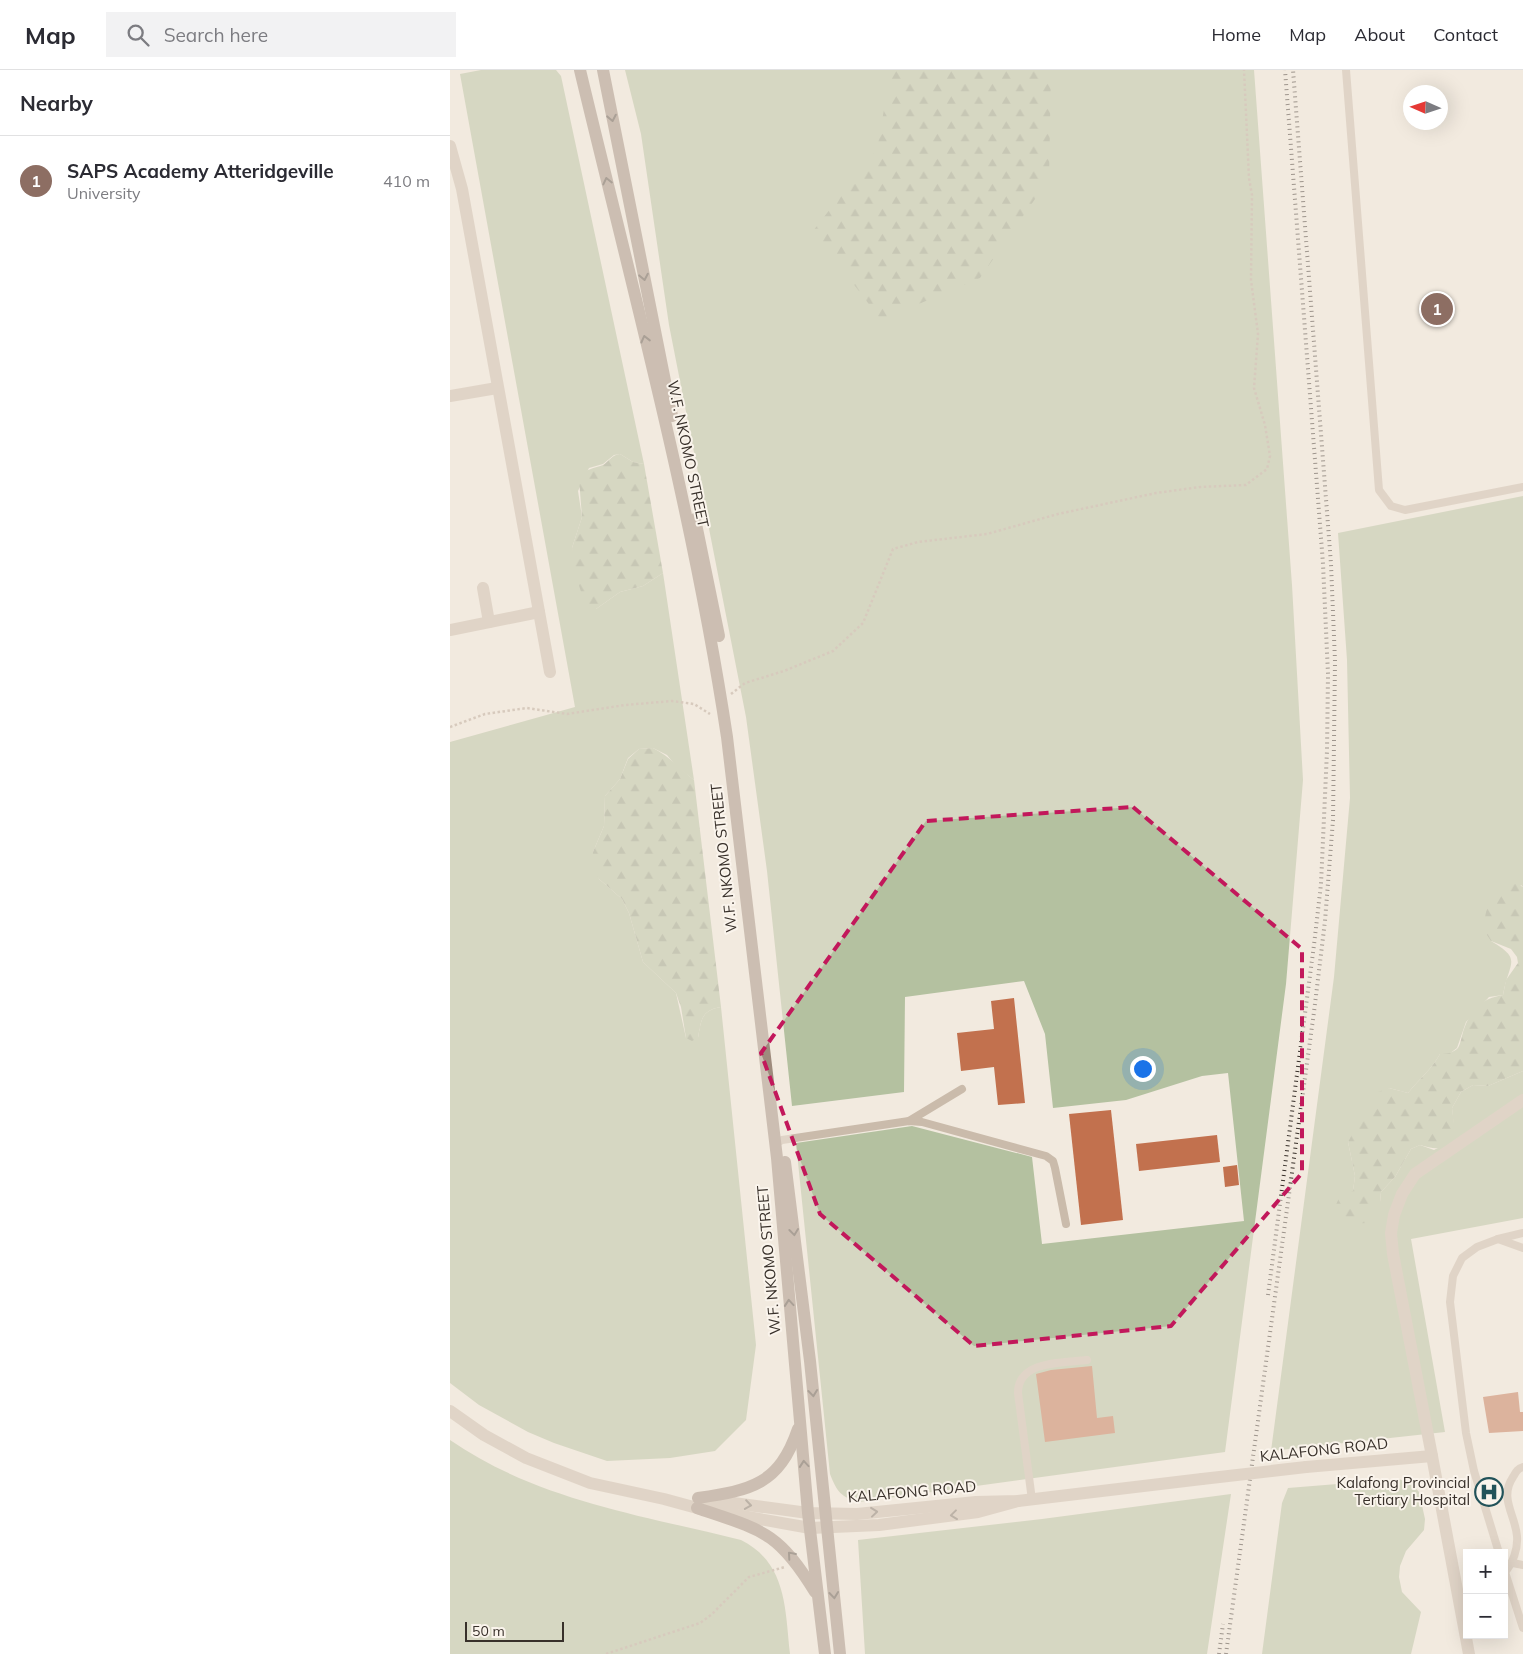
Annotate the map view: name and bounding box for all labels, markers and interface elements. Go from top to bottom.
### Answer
search box [106,12,456,57]
text: Map [25,20,76,50]
icon: search [124,21,152,49]
text: Search here [164,23,268,47]
text: Home [1211,23,1261,46]
text: Map [1289,23,1326,46]
text: About [1354,23,1405,46]
text: Contact [1433,23,1498,46]
north arrow [1403,85,1448,130]
text: Nearby [20,90,93,116]
one-way arrow [606,113,617,122]
text: SAPS Academy Atteridgeville [67,159,334,183]
text: 1 [31,171,41,191]
text: 410 m [383,171,430,191]
one-way arrow [602,176,613,185]
text: University [67,183,141,203]
one-way arrow [638,273,648,282]
pin: 1 [1421,290,1453,328]
one-way arrow [640,334,651,343]
street label: W.F. NKOMO STREET [664,379,713,529]
street label: W.F. NKOMO STREET [706,782,741,934]
your location [1130,1056,1156,1082]
street label: W.F. NKOMO STREET [753,1185,785,1336]
one-way arrow [788,1228,799,1236]
one-way arrow [784,1298,795,1306]
one-way arrow [807,1389,818,1397]
street label: KALAFONG ROAD [1259,1433,1389,1466]
one-way arrow [799,1460,810,1468]
place label: Kalafong Provincial Tertiary Hospital [1336,1473,1470,1509]
street label: KALAFONG ROAD [847,1476,977,1507]
hospital icon: Kalafong Provincial Tertiary Hospital [1474,1477,1504,1507]
one-way arrow [743,1499,752,1509]
one-way arrow [871,1507,879,1518]
one-way arrow [949,1509,957,1520]
map controls [1463,1549,1508,1639]
button: + [1463,1549,1508,1594]
one-way arrow [788,1552,797,1561]
one-way arrow [828,1591,839,1599]
button: − [1463,1594,1508,1639]
scale bar [465,1619,564,1642]
text: 50 m [472,1622,505,1640]

